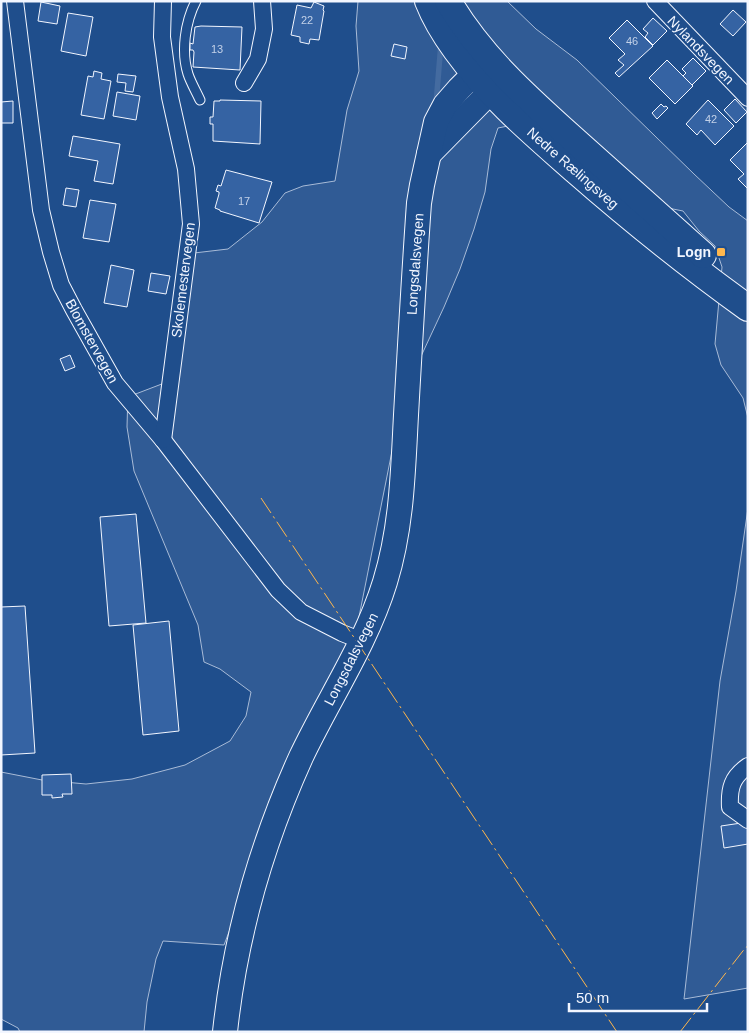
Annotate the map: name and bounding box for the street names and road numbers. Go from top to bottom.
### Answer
street label: Nylandsvegen [664,13,738,87]
street label: Nedre Rælingsveg [524,124,622,212]
street label: Longsdalsvegen [403,213,427,315]
street label: Skolemestervegen [168,221,198,339]
street label: Blomstervegen [62,296,122,386]
street label: Longsdalsvegen [321,610,381,708]

